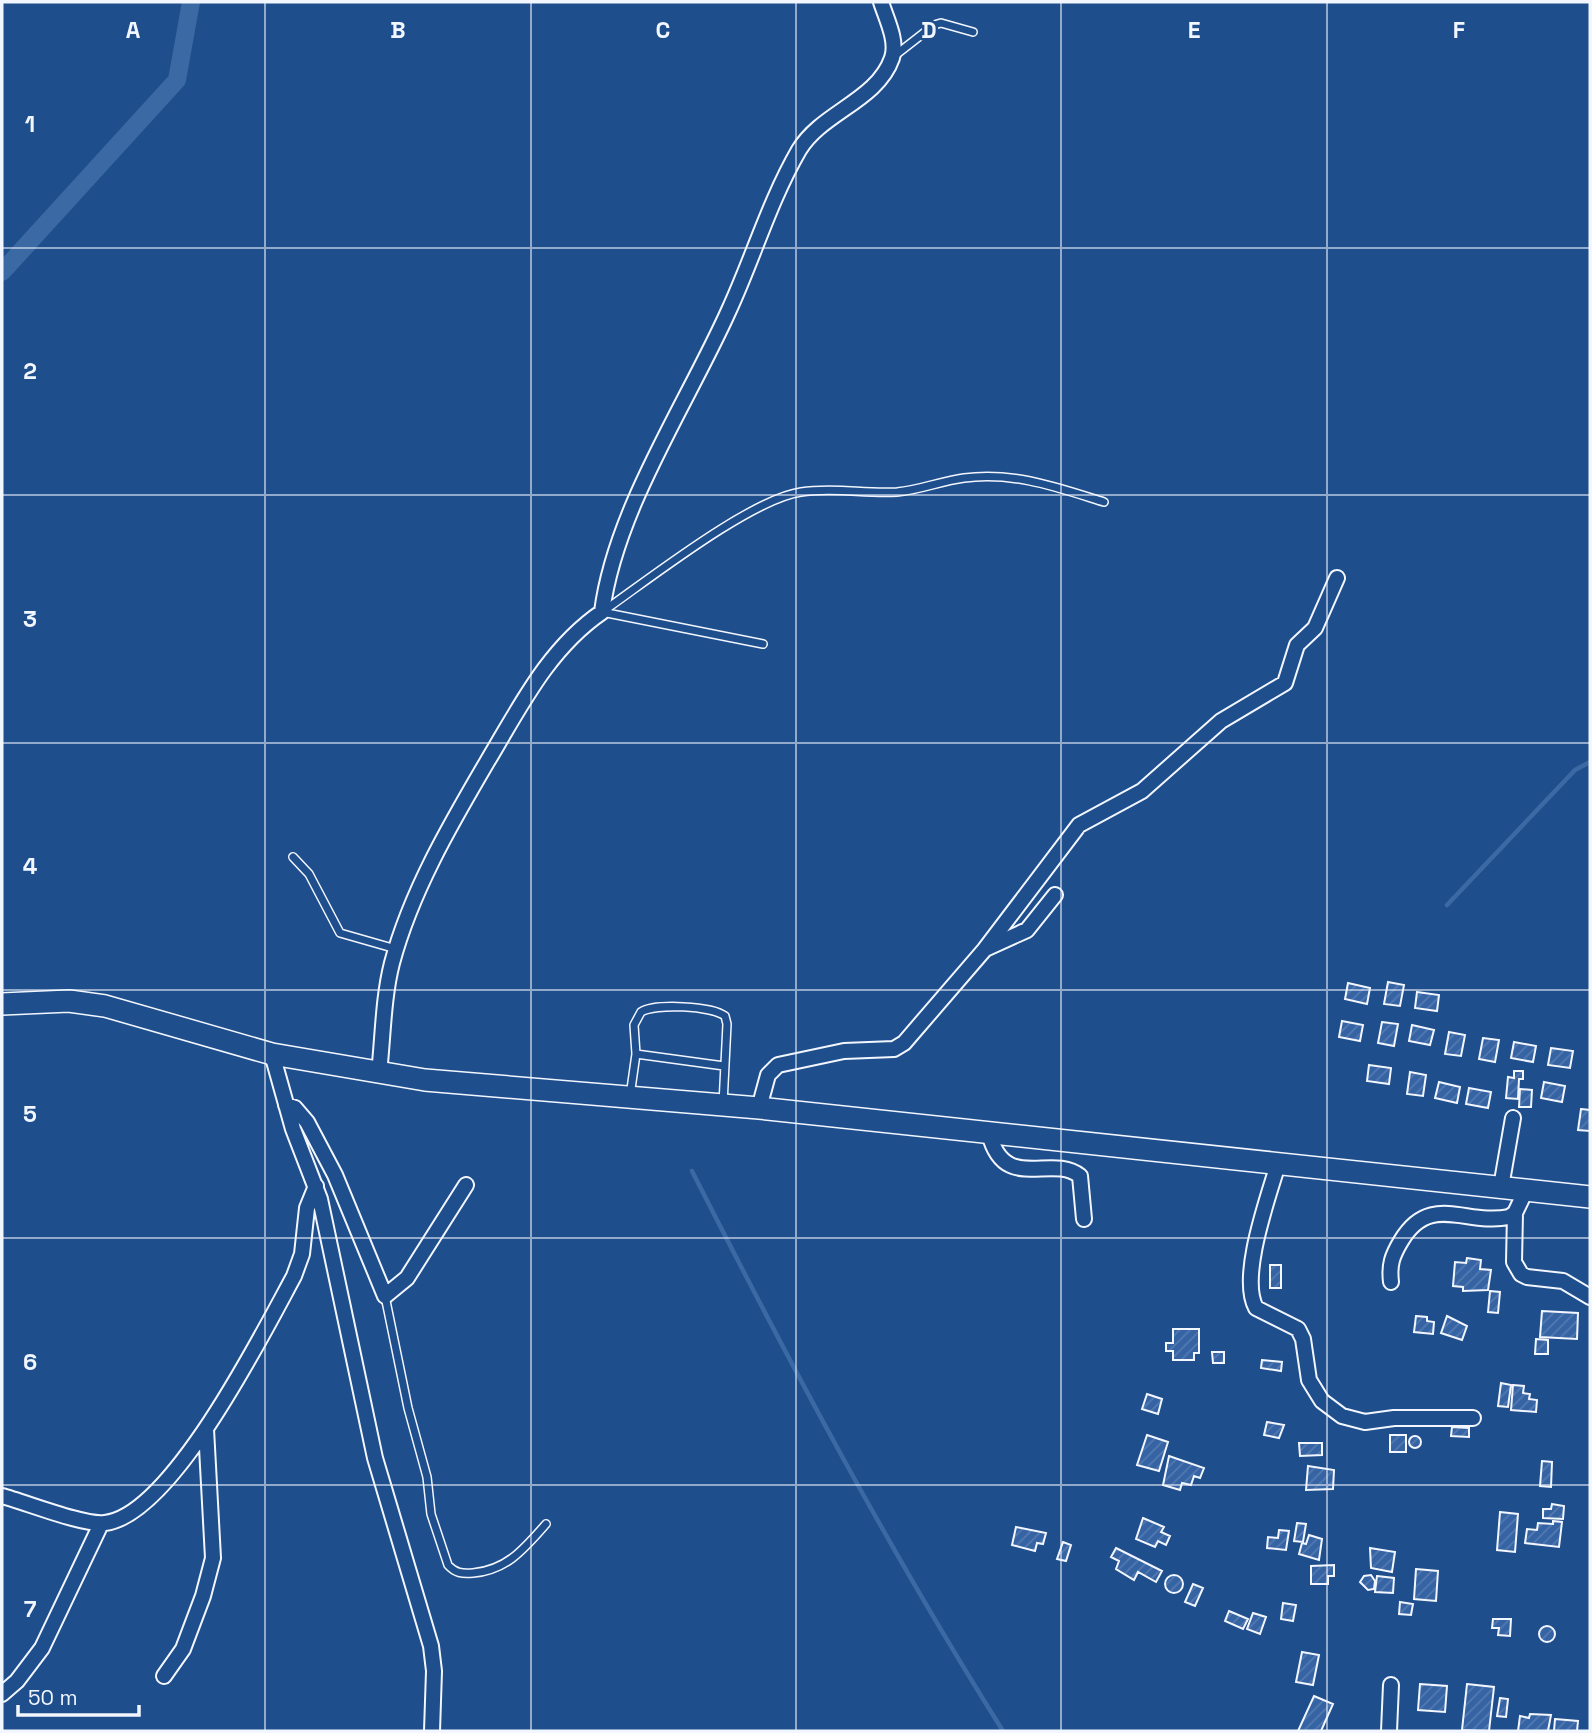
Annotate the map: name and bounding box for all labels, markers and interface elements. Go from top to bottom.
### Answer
text: A [126,15,141,45]
text: B [390,15,406,45]
text: C [656,15,670,45]
text: D [921,15,937,45]
text: E [1188,15,1200,45]
text: F [1453,15,1465,45]
text: 1 [25,109,35,139]
text: 2 [23,356,37,386]
text: 3 [23,604,37,634]
text: 4 [23,851,38,881]
text: 5 [23,1099,37,1129]
text: 6 [23,1347,37,1377]
text: 7 [24,1594,37,1624]
scale bar [18,1674,138,1718]
text: 50 m [28,1684,78,1711]

